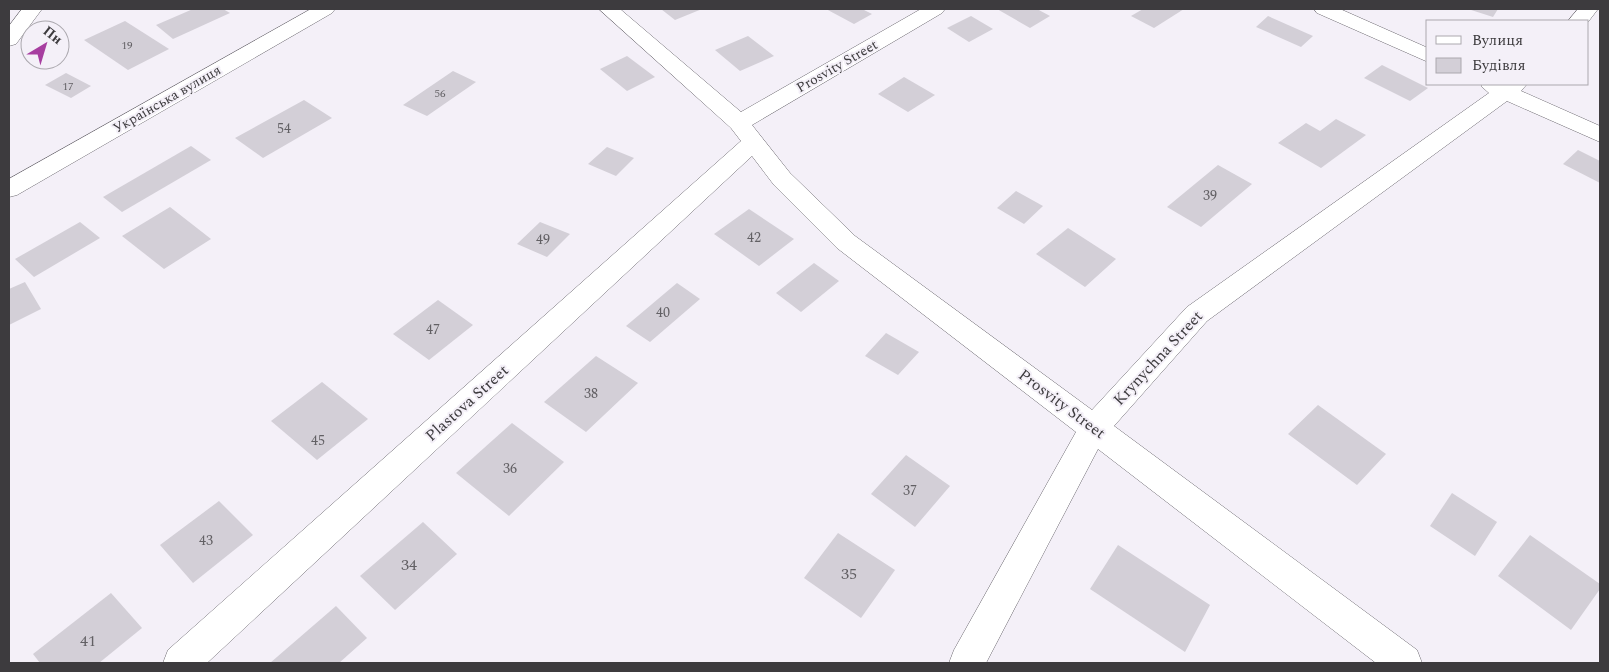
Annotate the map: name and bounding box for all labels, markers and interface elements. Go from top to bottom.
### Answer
north arrow [20,20,70,70]
legend [1426,20,1589,85]
text: Пн [38,21,67,50]
text: Вулиця [1472,29,1523,52]
street label: Prosvity Street [792,34,882,98]
house number: 19 [122,37,133,54]
text: Будівля [1472,54,1526,77]
street label: Українська вулиця [109,60,225,138]
house number: 17 [63,78,74,95]
house number: 56 [435,85,446,102]
house number: 54 [277,118,291,139]
house number: 39 [1203,185,1217,206]
house number: 42 [747,227,761,248]
house number: 49 [536,229,550,250]
house number: 40 [656,302,670,323]
street label: Krynychna Street [1107,305,1209,411]
house number: 47 [426,319,440,340]
street label: Plastova Street [420,359,514,447]
street label: Prosvity Street [1013,363,1111,445]
house number: 38 [584,383,598,404]
house number: 45 [311,430,325,451]
house number: 36 [503,458,517,479]
house number: 37 [903,480,917,501]
house number: 43 [199,530,213,551]
house number: 34 [401,553,417,577]
house number: 35 [841,562,857,586]
house number: 41 [80,629,96,653]

